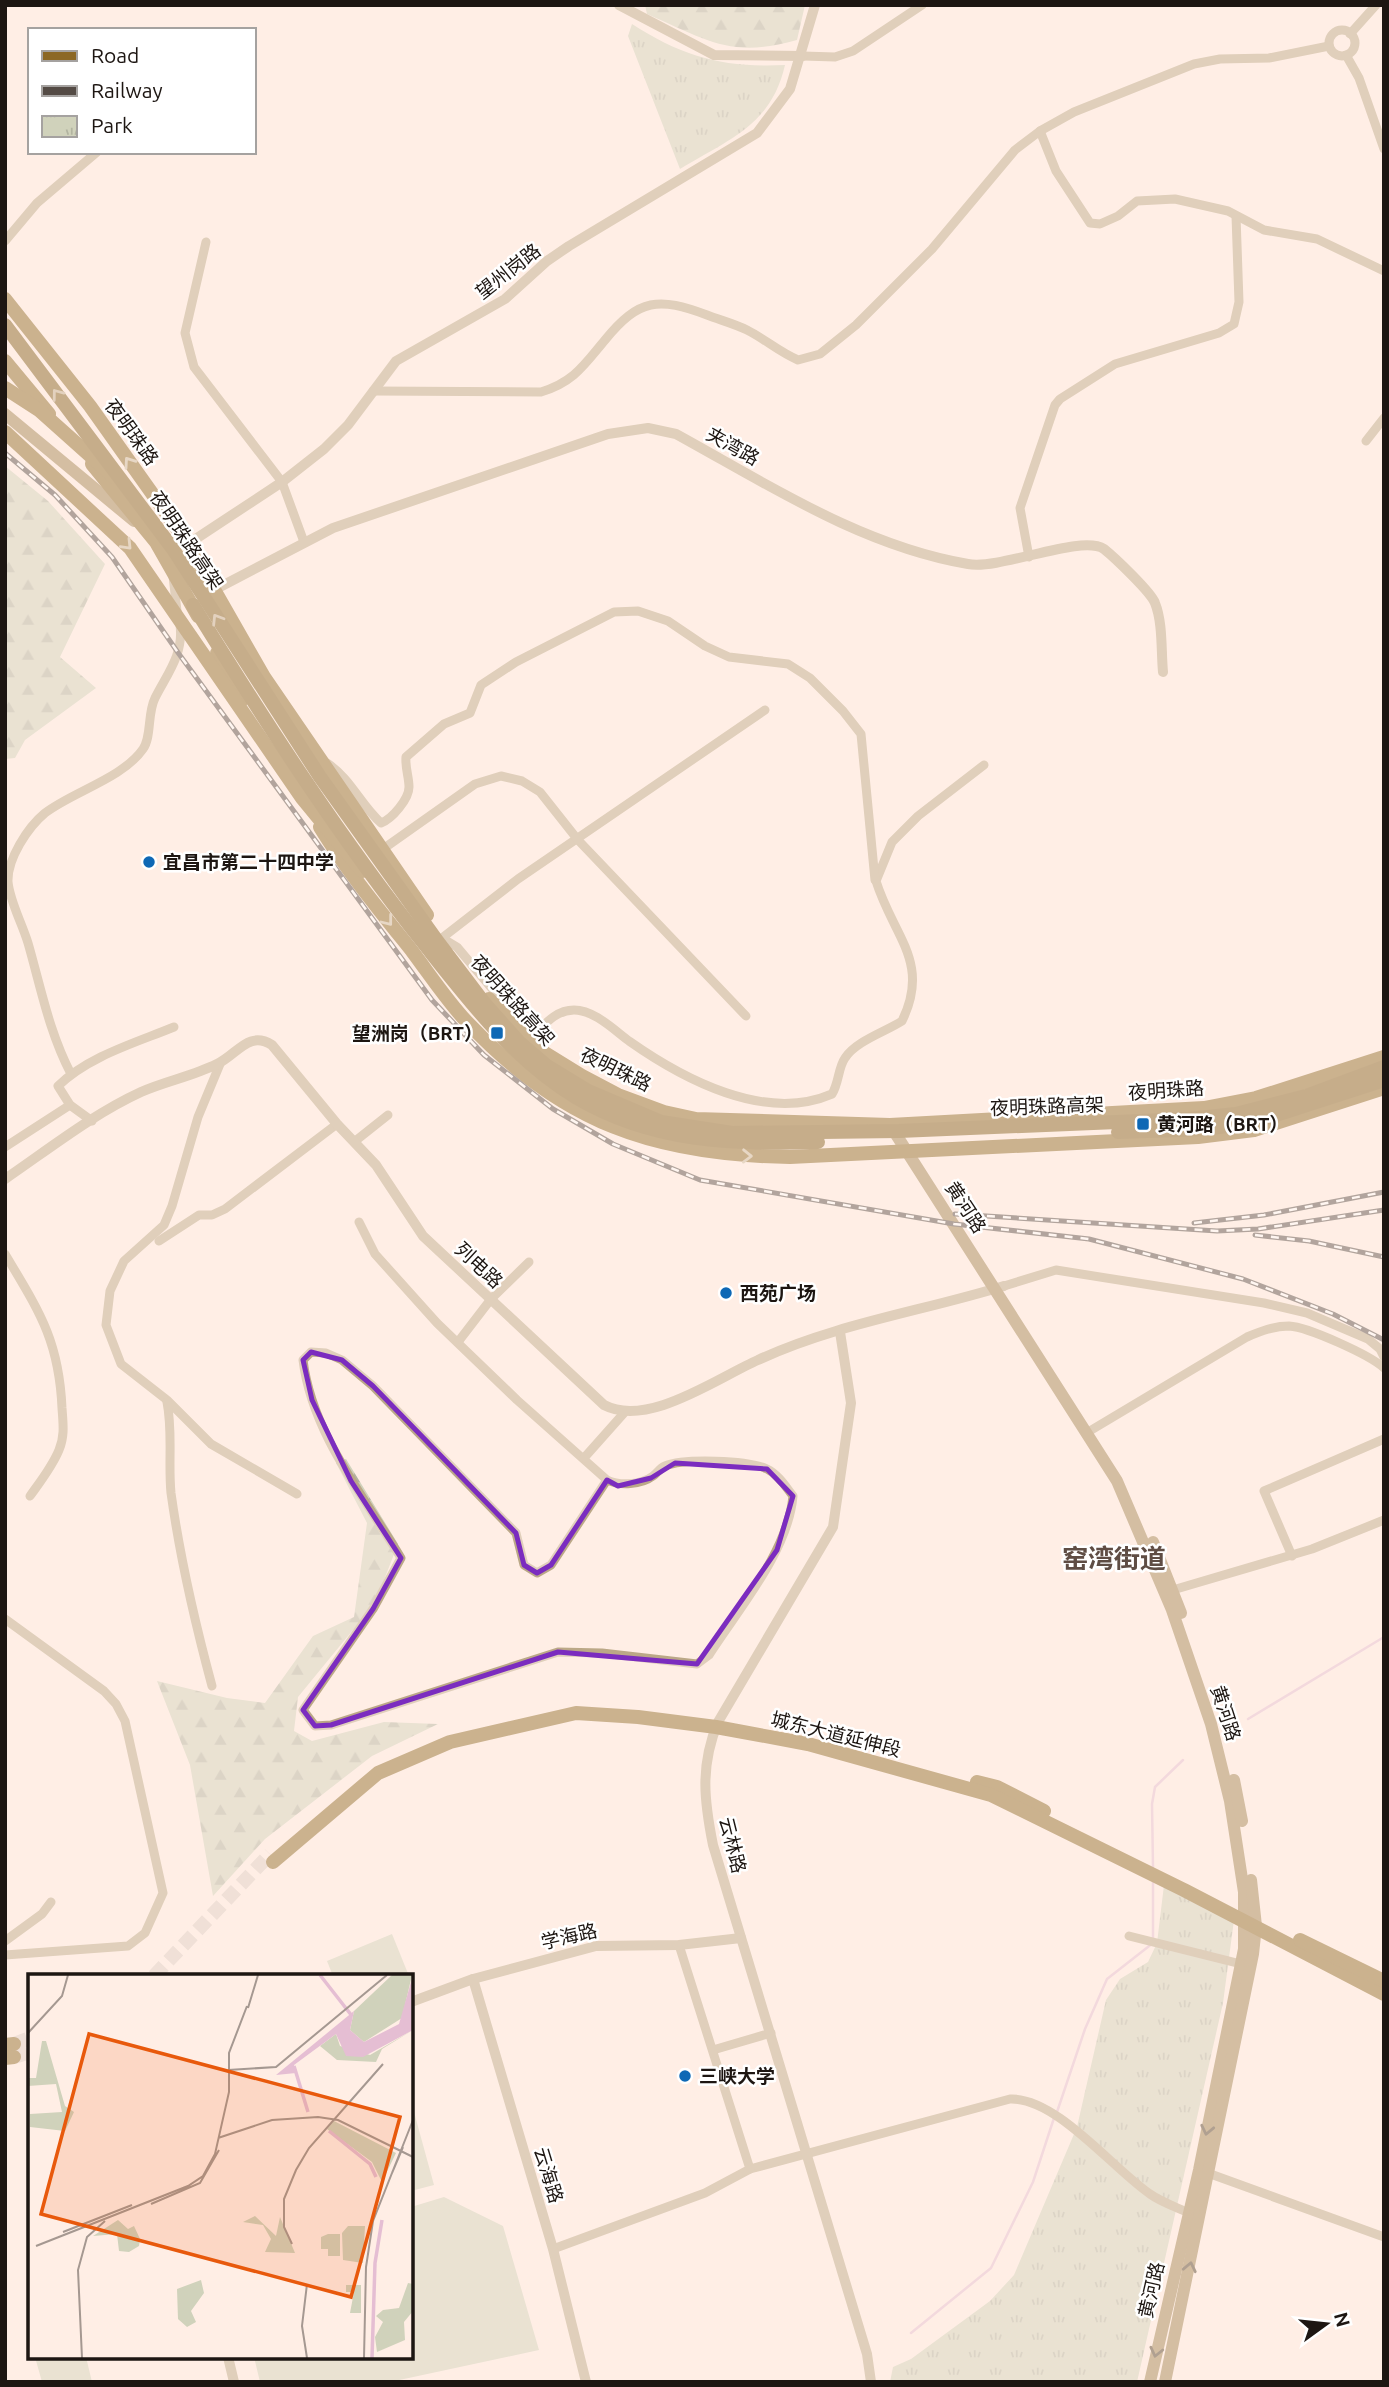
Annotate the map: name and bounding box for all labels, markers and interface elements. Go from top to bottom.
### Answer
legend [28,28,256,154]
text: Road [91,43,139,67]
text: Railway [91,78,163,102]
text: Park [91,113,133,137]
street label: 望州岗路 [471,239,545,303]
one-way arrow [53,389,66,402]
street label: 夜明珠路 [101,395,163,469]
street label: 夹湾路 [703,423,763,469]
one-way arrow [125,457,137,470]
street label: 夜明珠路高架 [146,487,228,593]
one-way arrow [118,537,131,550]
one-way arrow [213,614,226,627]
place label: 宜昌市第二十四中学 [163,851,334,873]
marker: 宜昌市第二十四中学 [141,854,157,870]
one-way arrow [380,913,393,926]
street label: 夜明珠路高架 [467,950,559,1050]
place label: 望洲岗（BRT） [352,1022,483,1044]
marker: 望洲岗（BRT） [489,1025,505,1041]
street label: 夜明珠路 [577,1042,655,1096]
street label: 夜明珠路 [1127,1076,1205,1104]
street label: 夜明珠路高架 [990,1093,1104,1119]
place label: 黄河路（BRT） [1157,1113,1288,1135]
marker: 黄河路（BRT） [1135,1116,1151,1132]
one-way arrow [742,1148,753,1164]
street label: 黄河路 [941,1177,991,1237]
street label: 列电路 [451,1238,507,1292]
place label: 西苑广场 [740,1282,816,1304]
marker: 西苑广场 [718,1285,734,1301]
district label: 窑湾街道 [1062,1544,1166,1573]
street label: 黄河路 [1207,1682,1245,1744]
street label: 城东大道延伸段 [769,1707,903,1761]
street label: 云林路 [715,1815,751,1875]
street label: 学海路 [539,1919,599,1953]
inset map [28,1974,413,2359]
place label: 三峡大学 [699,2065,775,2087]
marker: 三峡大学 [677,2068,693,2084]
one-way arrow [1200,2124,1215,2136]
street label: 云海路 [530,2145,568,2205]
street label: 黄河路 [1134,2260,1168,2320]
one-way arrow [1181,2261,1196,2273]
north arrow [1291,2289,1361,2359]
text: N [1330,2310,1355,2329]
one-way arrow [1150,2346,1165,2358]

